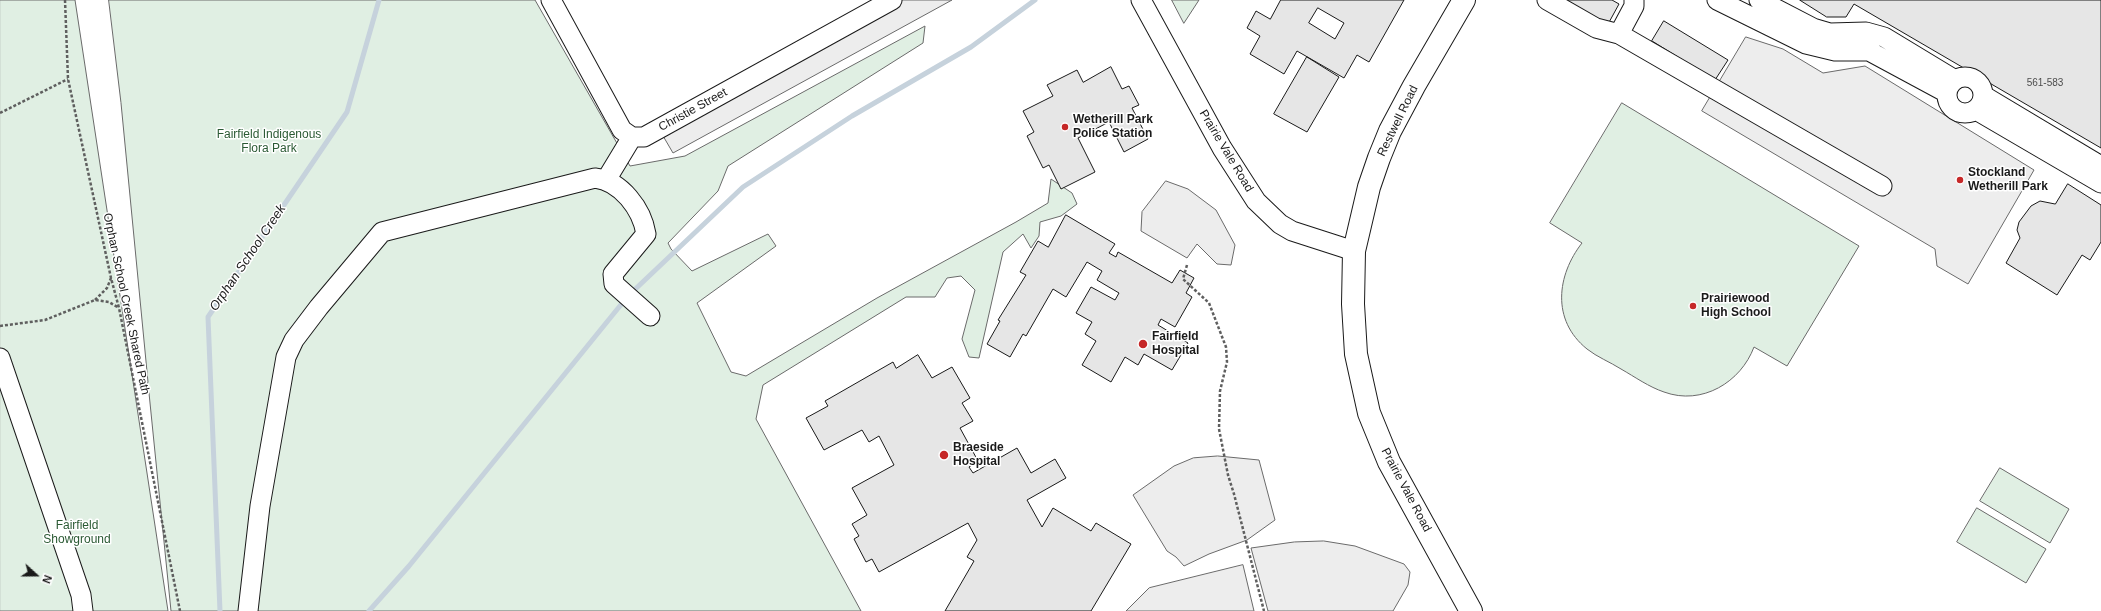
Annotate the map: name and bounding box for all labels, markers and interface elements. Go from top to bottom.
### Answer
house number: 561-583 [2027,77,2063,89]
street label: Restwell Road [1375,83,1421,159]
street label: Christie Street [656,85,730,135]
street label: Prairie Vale Road [1196,107,1256,195]
place label: Wetherill Park Police Station [1073,113,1153,141]
marker: Wetherill Park Police Station [1060,122,1070,132]
park label: Fairfield Indigenous Flora Park [217,128,321,156]
place label: Stockland Wetherill Park [1968,166,2048,194]
marker: Stockland Wetherill Park [1955,175,1965,185]
water label: Orphan School Creek [207,202,289,314]
street label: Orphan School Creek Shared Path [100,212,152,396]
place label: Prairiewood High School [1701,292,1771,320]
marker: Prairiewood High School [1688,301,1698,311]
place label: Fairfield Hospital [1152,330,1199,358]
marker: Fairfield Hospital [1137,338,1149,350]
place label: Braeside Hospital [953,441,1004,469]
street label: Prairie Vale Road [1378,445,1434,535]
marker: Braeside Hospital [938,449,950,461]
park label: Fairfield Showground [43,519,111,547]
north arrow [16,555,56,595]
text: N [40,573,54,585]

